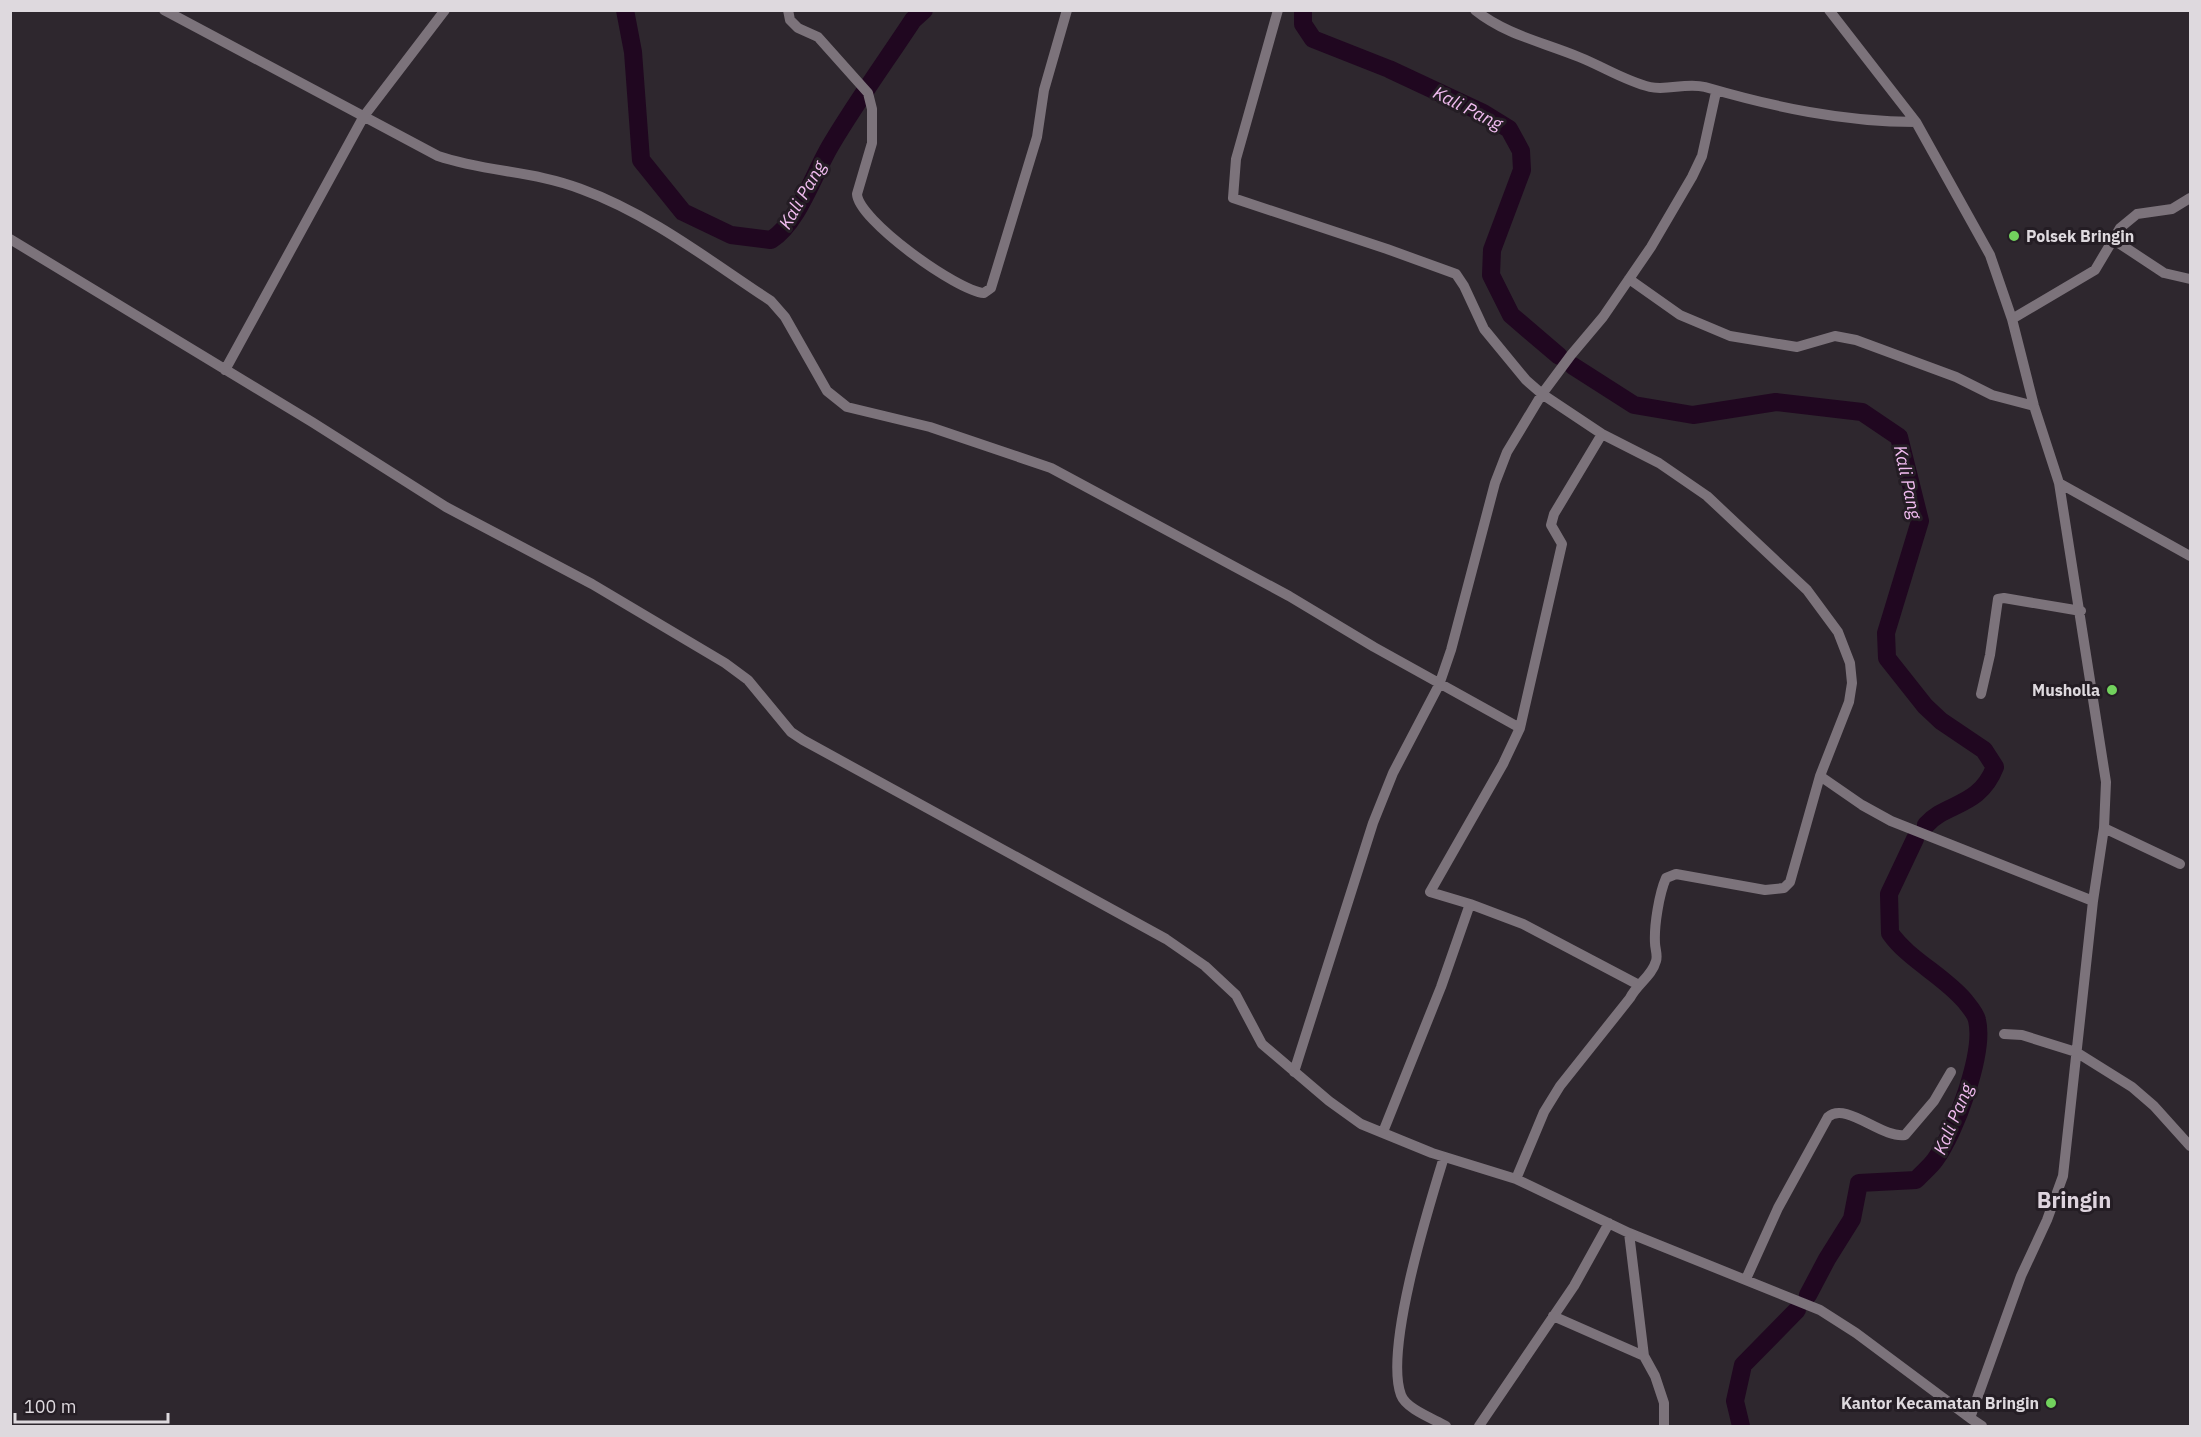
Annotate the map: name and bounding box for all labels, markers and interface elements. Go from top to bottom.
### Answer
water label: Kali Pang [1429,81,1507,136]
water label: Kali Pang [773,156,831,233]
place label: Polsek Bringin [2026,226,2134,246]
marker: Polsek Bringin [2007,229,2021,243]
water label: Kali Pang [1889,443,1927,522]
place label: Musholla [2032,680,2100,700]
marker: Musholla [2105,683,2119,697]
water label: Kali Pang [1928,1079,1979,1158]
district label: Bringin [2037,1185,2111,1214]
scale bar [15,1386,168,1424]
place label: Kantor Kecamatan Bringin [1841,1393,2039,1413]
text: 100 m [24,1395,76,1418]
marker: Kantor Kecamatan Bringin [2044,1396,2058,1410]

